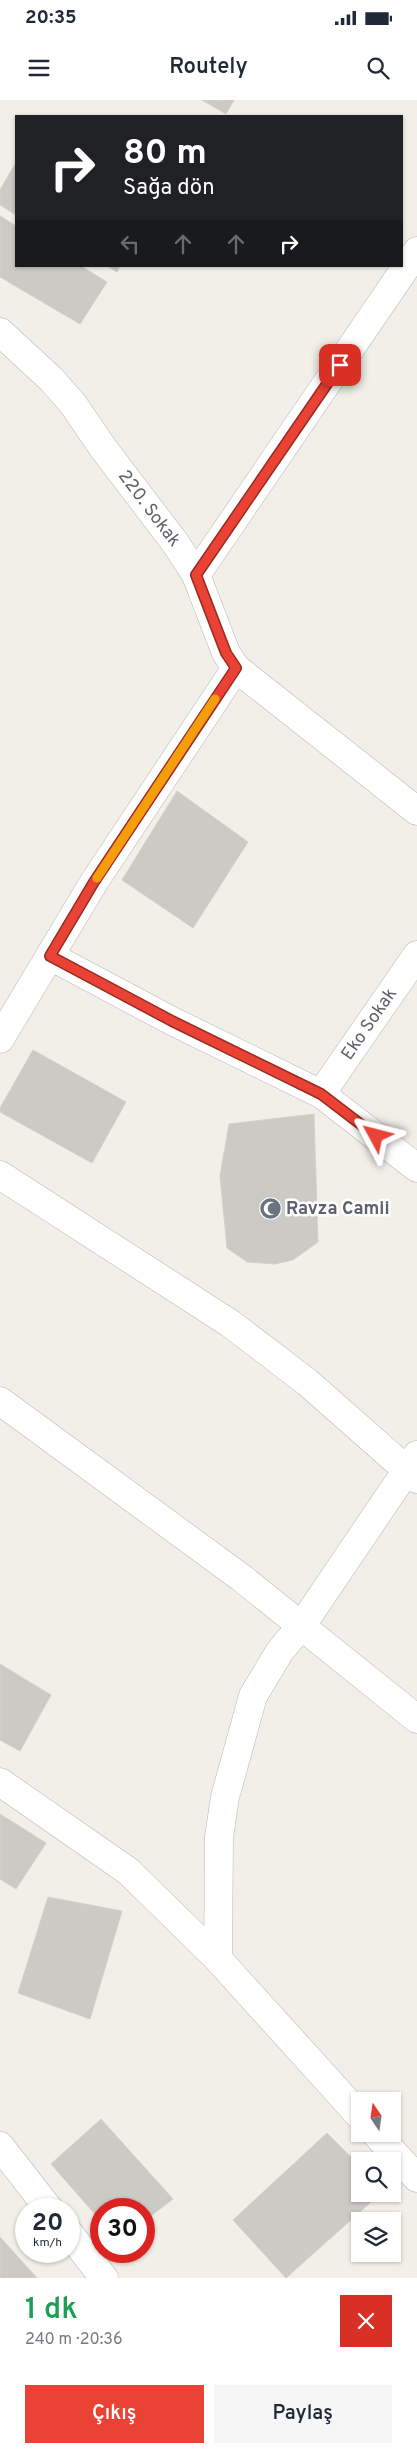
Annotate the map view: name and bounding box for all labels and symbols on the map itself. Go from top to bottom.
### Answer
pin [319,344,361,386]
street label: 220. Sokak [112,466,186,552]
street label: Eko Sokak [336,983,402,1065]
position arrow [349,1109,401,1161]
mosque icon: Ravza Camii [258,1197,282,1221]
place label: Ravza Camii [286,1198,390,1221]
north arrow [351,2092,401,2142]
speed limit sign: 30 [90,2198,155,2263]

